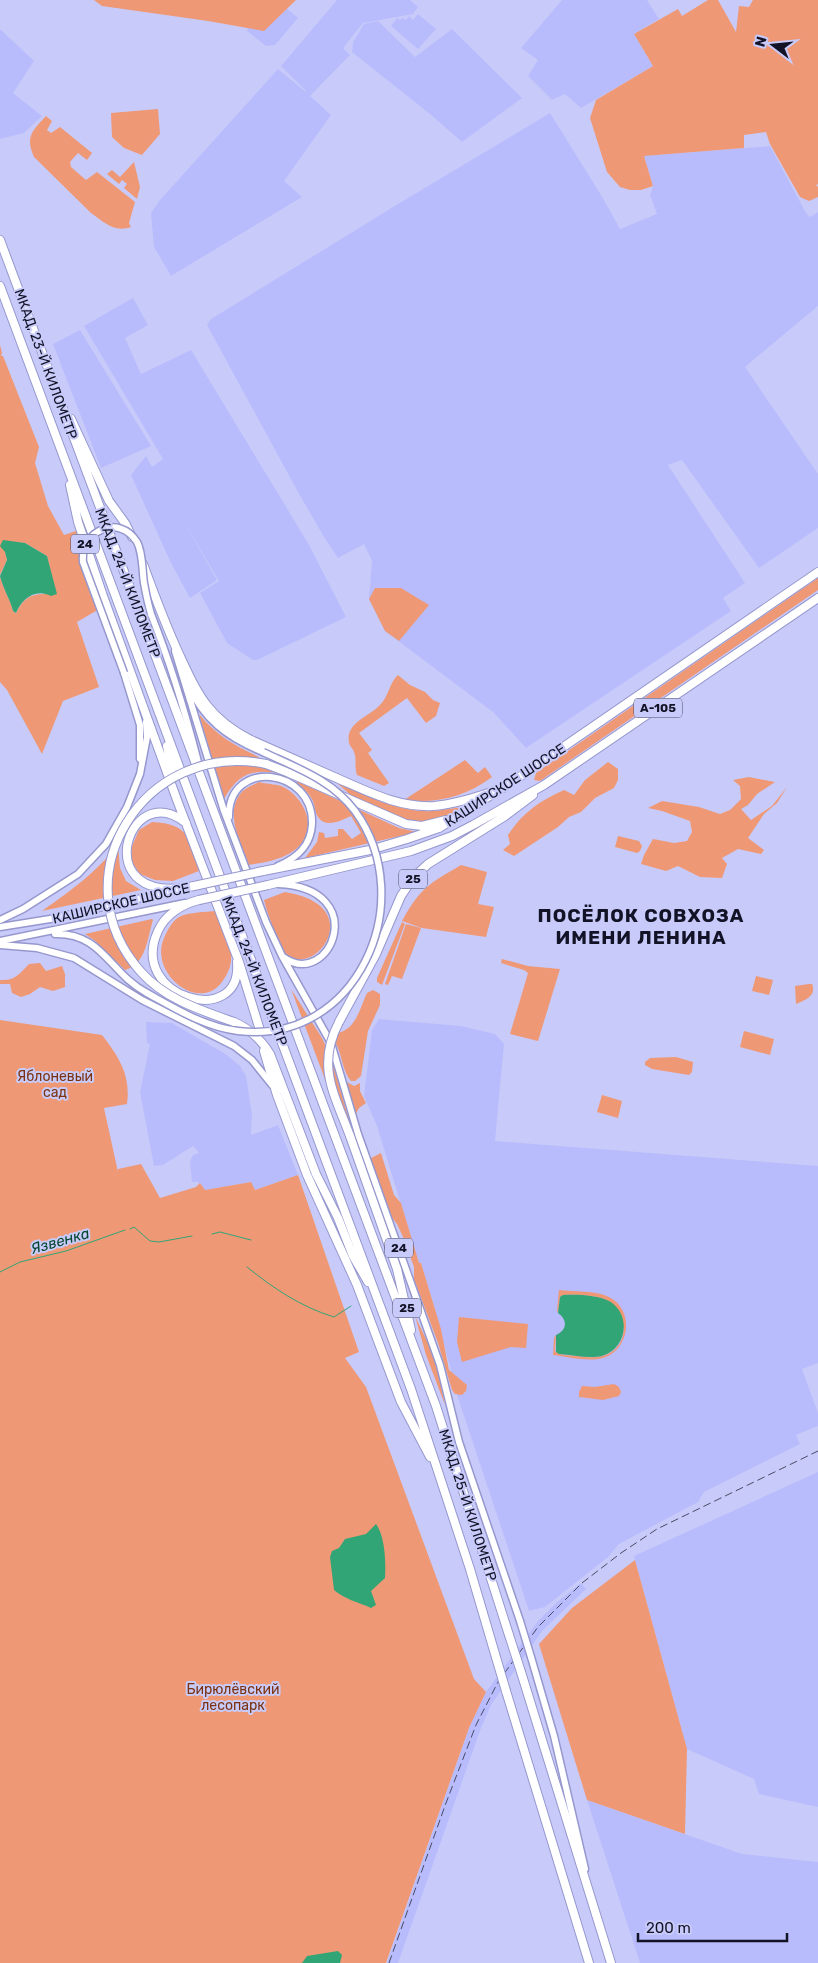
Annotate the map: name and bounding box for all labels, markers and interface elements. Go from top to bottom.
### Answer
north arrow [748,20,798,70]
text: N [751,34,771,49]
street label: МКАД, 23-Й КИЛОМЕТР [10,286,82,442]
street label: МКАД, 24-Й КИЛОМЕТР [91,506,165,660]
road number: 24 [71,534,99,554]
road number: А-105 [634,698,682,718]
street label: КАШИРСКОЕ ШОССЕ [442,740,569,831]
road number: 25 [399,870,427,889]
street label: КАШИРСКОЕ ШОССЕ [51,879,191,928]
street label: МКАД, 24-Й КИЛОМЕТР [218,894,292,1048]
district label: ПОСЁЛОК СОВХОЗА ИМЕНИ ЛЕНИНА [538,904,744,949]
park label: Яблоневый сад [17,1068,93,1101]
water label: Язвенка [29,1224,92,1258]
road number: 24 [385,1238,413,1258]
road number: 25 [393,1299,421,1318]
street label: МКАД, 25-Й КИЛОМЕТР [435,1427,501,1583]
park label: Бирюлёвский лесопарк [187,1681,279,1714]
scale bar [638,1910,787,1942]
text: 200 m [646,1919,691,1937]

